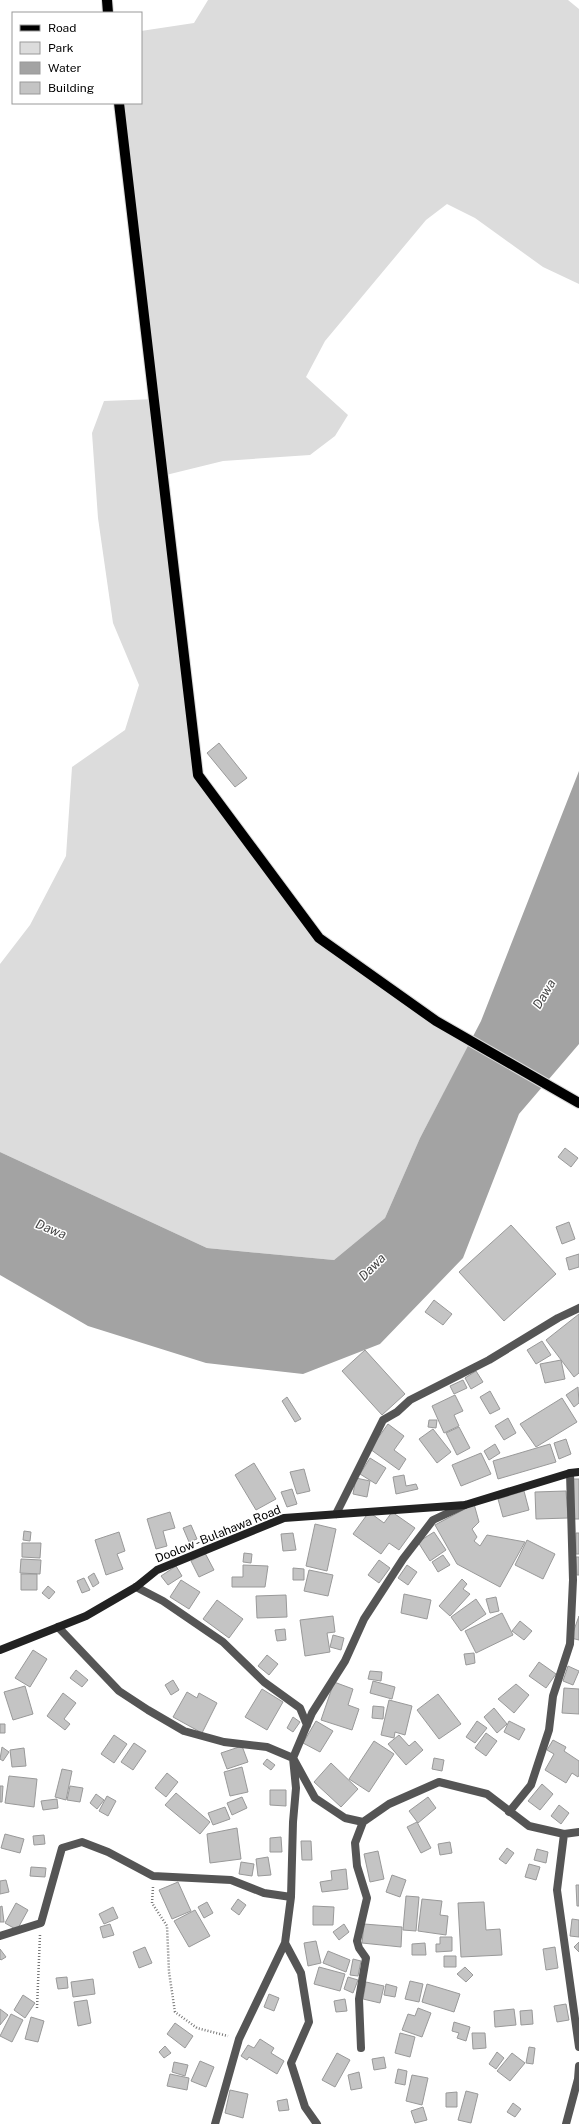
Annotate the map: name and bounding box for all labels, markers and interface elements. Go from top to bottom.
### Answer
legend [12,12,142,104]
text: Road [48,21,76,35]
text: Park [48,41,74,55]
text: Water [48,61,82,75]
text: Building [48,81,94,95]
water label: Dawa [529,976,559,1012]
water label: Dawa [33,1216,69,1242]
water label: Dawa [355,1250,389,1284]
street label: Doolow - Bulahawa Road [153,1502,283,1566]

